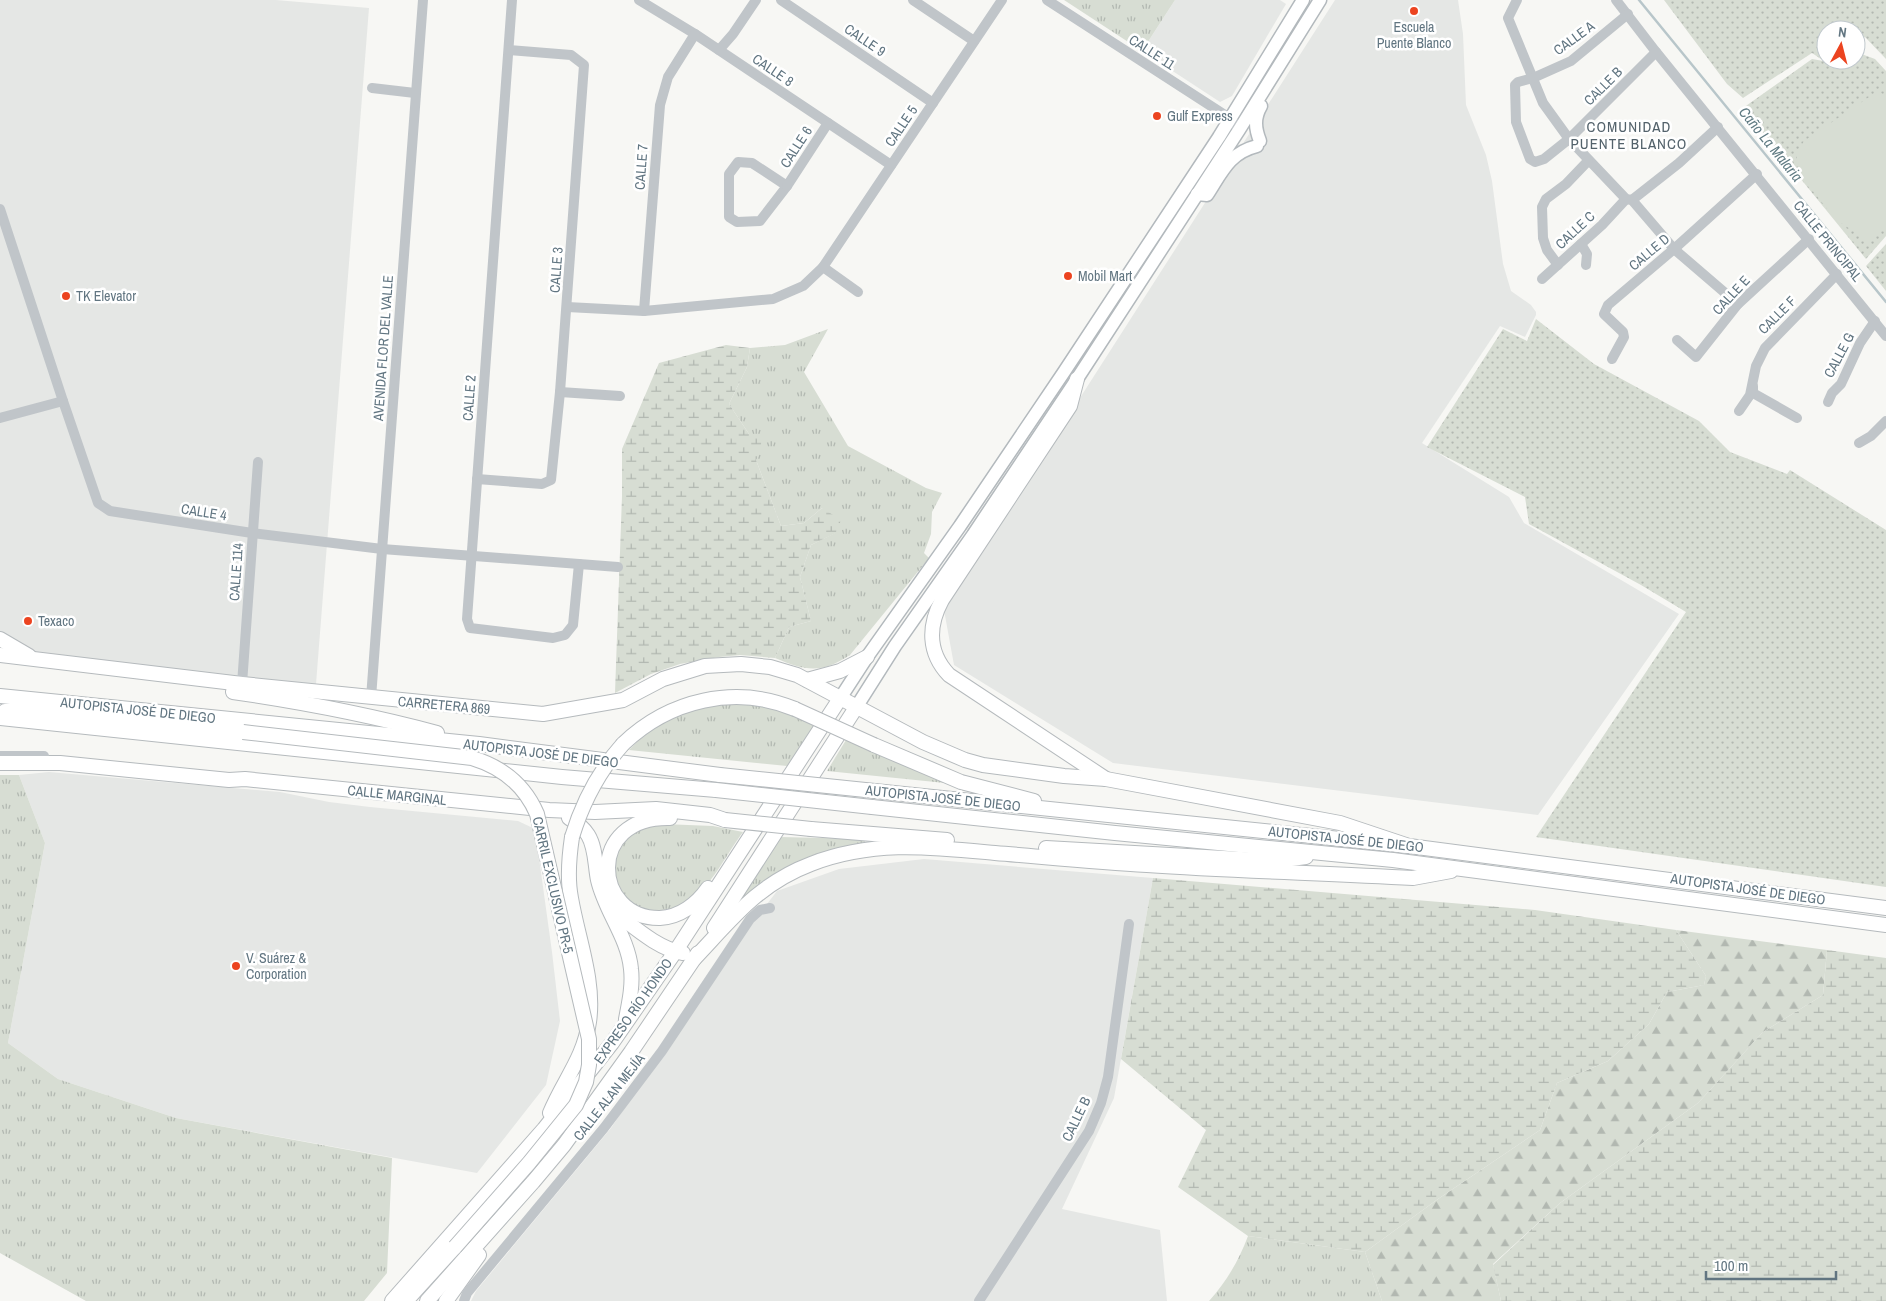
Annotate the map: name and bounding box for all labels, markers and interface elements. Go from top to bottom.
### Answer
marker: Escuela Puente Blanco [1408,5,1420,17]
street label: CALLE A [1550,17,1598,59]
place label: Escuela Puente Blanco [1377,18,1451,52]
street label: CALLE 9 [841,20,889,60]
north arrow [1816,20,1866,70]
text: N [1837,23,1848,42]
street label: CALLE 11 [1126,30,1179,74]
street label: CALLE 8 [749,50,797,90]
street label: CALLE B [1580,63,1626,109]
street label: CALLE 5 [881,102,921,150]
water label: Caño La Malaria [1734,102,1808,186]
place label: Gulf Express [1167,107,1233,125]
marker: Gulf Express [1151,110,1163,122]
district label: COMUNIDAD PUENTE BLANCO [1571,116,1687,154]
street label: CALLE 6 [776,123,816,171]
street label: CALLE 7 [630,143,652,191]
street label: CALLE PRINCIPAL [1790,197,1867,286]
street label: CALLE C [1551,207,1599,253]
street label: CALLE D [1625,230,1673,274]
street label: CALLE 3 [545,246,567,294]
place label: Mobil Mart [1078,267,1132,285]
marker: Mobil Mart [1062,270,1074,282]
street label: CALLE E [1708,272,1754,318]
street label: AVENIDA FLOR DEL VALLE [369,275,397,422]
place label: TK Elevator [76,287,136,305]
marker: TK Elevator [60,290,72,302]
street label: CALLE F [1754,292,1800,338]
street label: CALLE G [1820,329,1858,381]
street label: CALLE 2 [458,374,480,422]
street label: CALLE 4 [180,500,229,525]
street label: CALLE 114 [225,542,247,602]
place label: Texaco [38,612,74,630]
marker: Texaco [22,615,34,627]
street label: CARRETERA 869 [397,692,491,718]
street label: AUTOPISTA JOSÉ DE DIEGO [59,693,217,727]
street label: AUTOPISTA JOSÉ DE DIEGO [462,734,620,771]
street label: CALLE MARGINAL [347,781,448,809]
street label: AUTOPISTA JOSÉ DE DIEGO [864,781,1022,815]
street label: CARRIL EXCLUSIVO PR-5 [528,815,578,955]
street label: AUTOPISTA JOSÉ DE DIEGO [1267,822,1425,856]
street label: AUTOPISTA JOSÉ DE DIEGO [1669,869,1827,909]
place label: V. Suárez & Corporation [246,949,307,983]
street label: EXPRESO RÍO HONDO [590,955,676,1067]
marker: V. Suárez & Corporation [230,960,242,972]
street label: CALLE ALAN MEJÍA [569,1049,649,1144]
street label: CALLE B [1058,1094,1095,1144]
scale bar [1706,1248,1836,1280]
text: 100 m [1714,1255,1748,1276]

